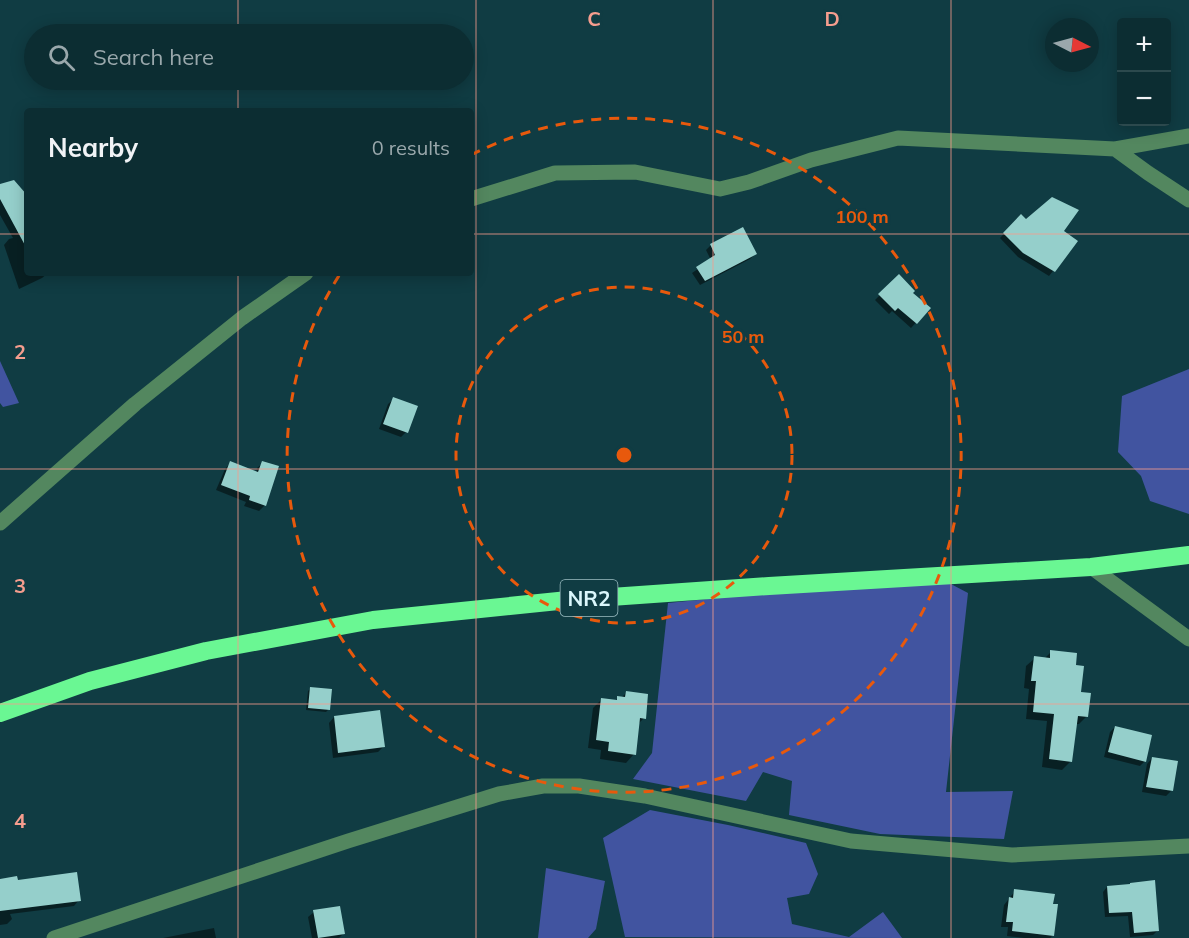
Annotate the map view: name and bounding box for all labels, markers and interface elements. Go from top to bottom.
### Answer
text: C [587,6,601,31]
text: D [824,6,840,31]
north arrow [1045,18,1099,72]
map controls [1117,18,1171,126]
button: + [1117,18,1171,72]
search box [24,24,474,90]
icon: search [45,41,78,74]
text: Search here [93,43,214,71]
button: − [1117,72,1171,126]
text: Nearby [48,131,138,164]
text: 0 results [372,135,450,160]
text: 100 m [835,205,889,228]
text: 50 m [722,325,764,348]
text: 2 [14,339,26,364]
centre of rings [614,445,634,465]
text: 3 [14,573,26,598]
road number: NR2 [560,580,618,616]
text: 4 [14,808,26,833]

